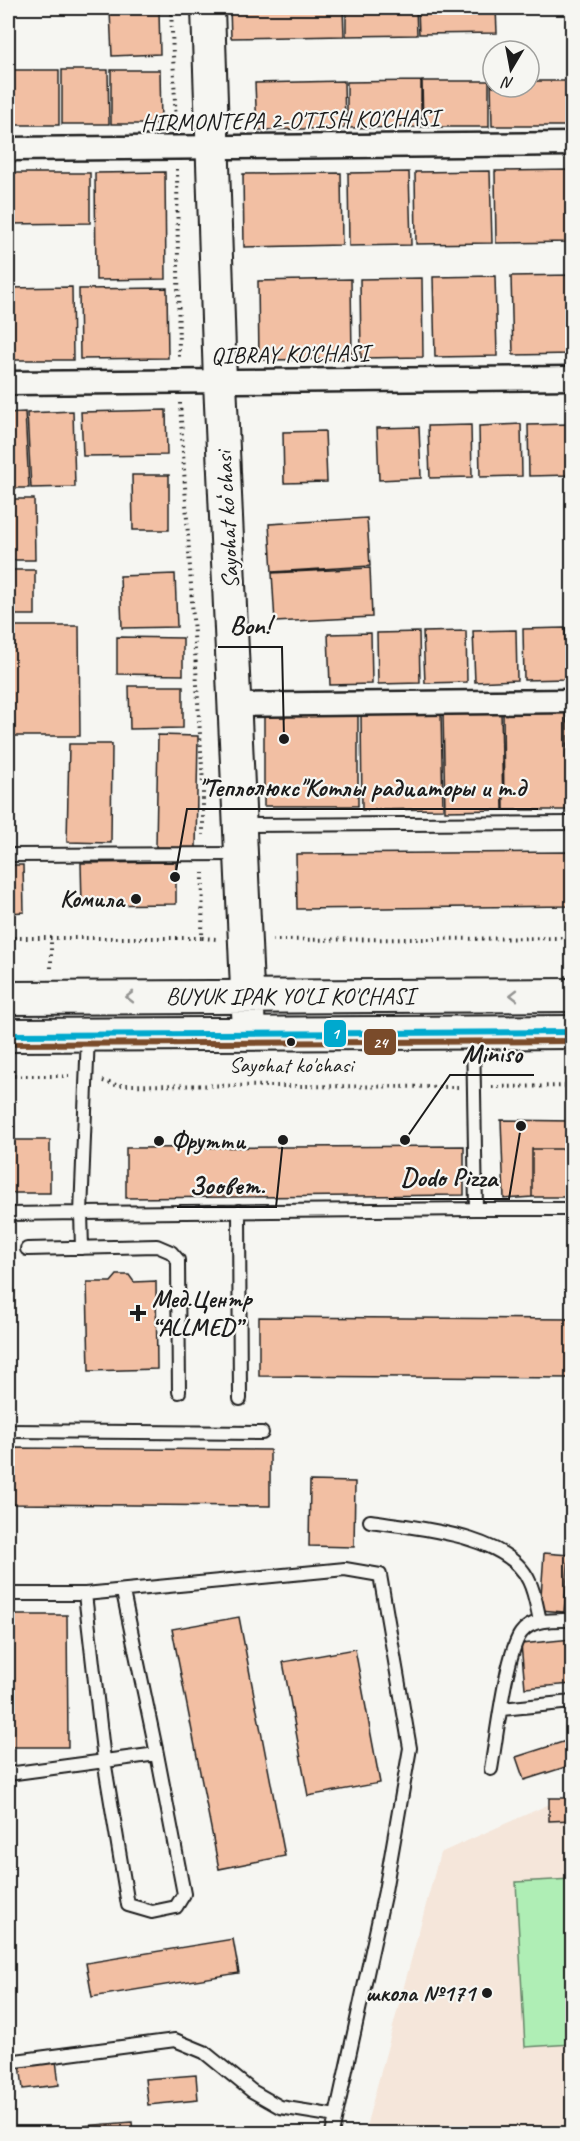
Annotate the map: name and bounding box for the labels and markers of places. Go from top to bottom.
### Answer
callout: Bon! [218,603,282,647]
callout: "Теплолюкс"Котлы радиаторы и т.д [187,765,538,809]
place label: Комила [60,884,126,914]
marker: Комила [129,892,143,906]
callout: Miniso [450,1031,534,1075]
marker: Sayohat ko'chasi [285,1036,297,1048]
place label: Sayohat ko'chasi [229,1051,356,1079]
place label: Фрутти [171,1126,247,1156]
marker: Фрутти [152,1134,166,1148]
callout: Dodo Pizza [389,1155,509,1199]
callout: Зоовет. [177,1163,276,1207]
place label: Мед.Центр “ALLMED” [152,1284,254,1342]
marker: Мед.Центр “ALLMED” [129,1304,147,1322]
place label: школа №171 [365,1978,478,2008]
marker: школа №171 [480,1986,494,2000]

